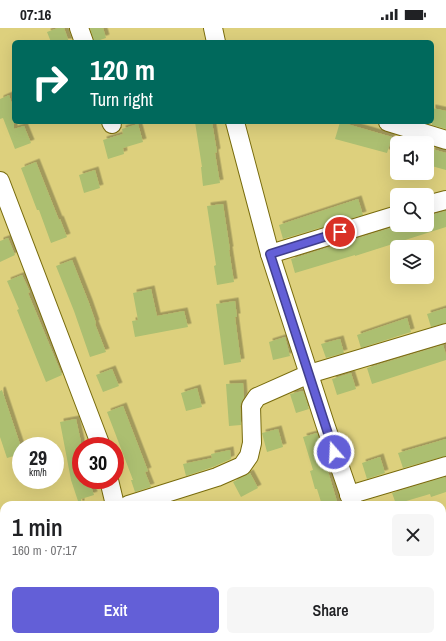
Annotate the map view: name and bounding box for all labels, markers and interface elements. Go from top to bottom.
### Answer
text: 07:16 [20,4,51,25]
text: 120 m [90,51,155,89]
icon: right [24,56,76,108]
text: Turn right [90,87,153,112]
map controls [390,136,434,284]
button: sound [390,136,434,180]
button: search [390,188,434,232]
pin [323,215,357,249]
icon: arrive [329,221,351,243]
button: layers [390,240,434,284]
position arrow [313,431,355,473]
speed limit sign: 30 [72,437,124,489]
text: 29 [29,444,47,471]
text: km/h [29,466,47,479]
text: 1 min [12,511,63,543]
button: close [392,514,434,556]
text: 160 m · 07:17 [12,542,77,559]
button: Exit [12,587,219,633]
button: Share [227,587,434,633]

